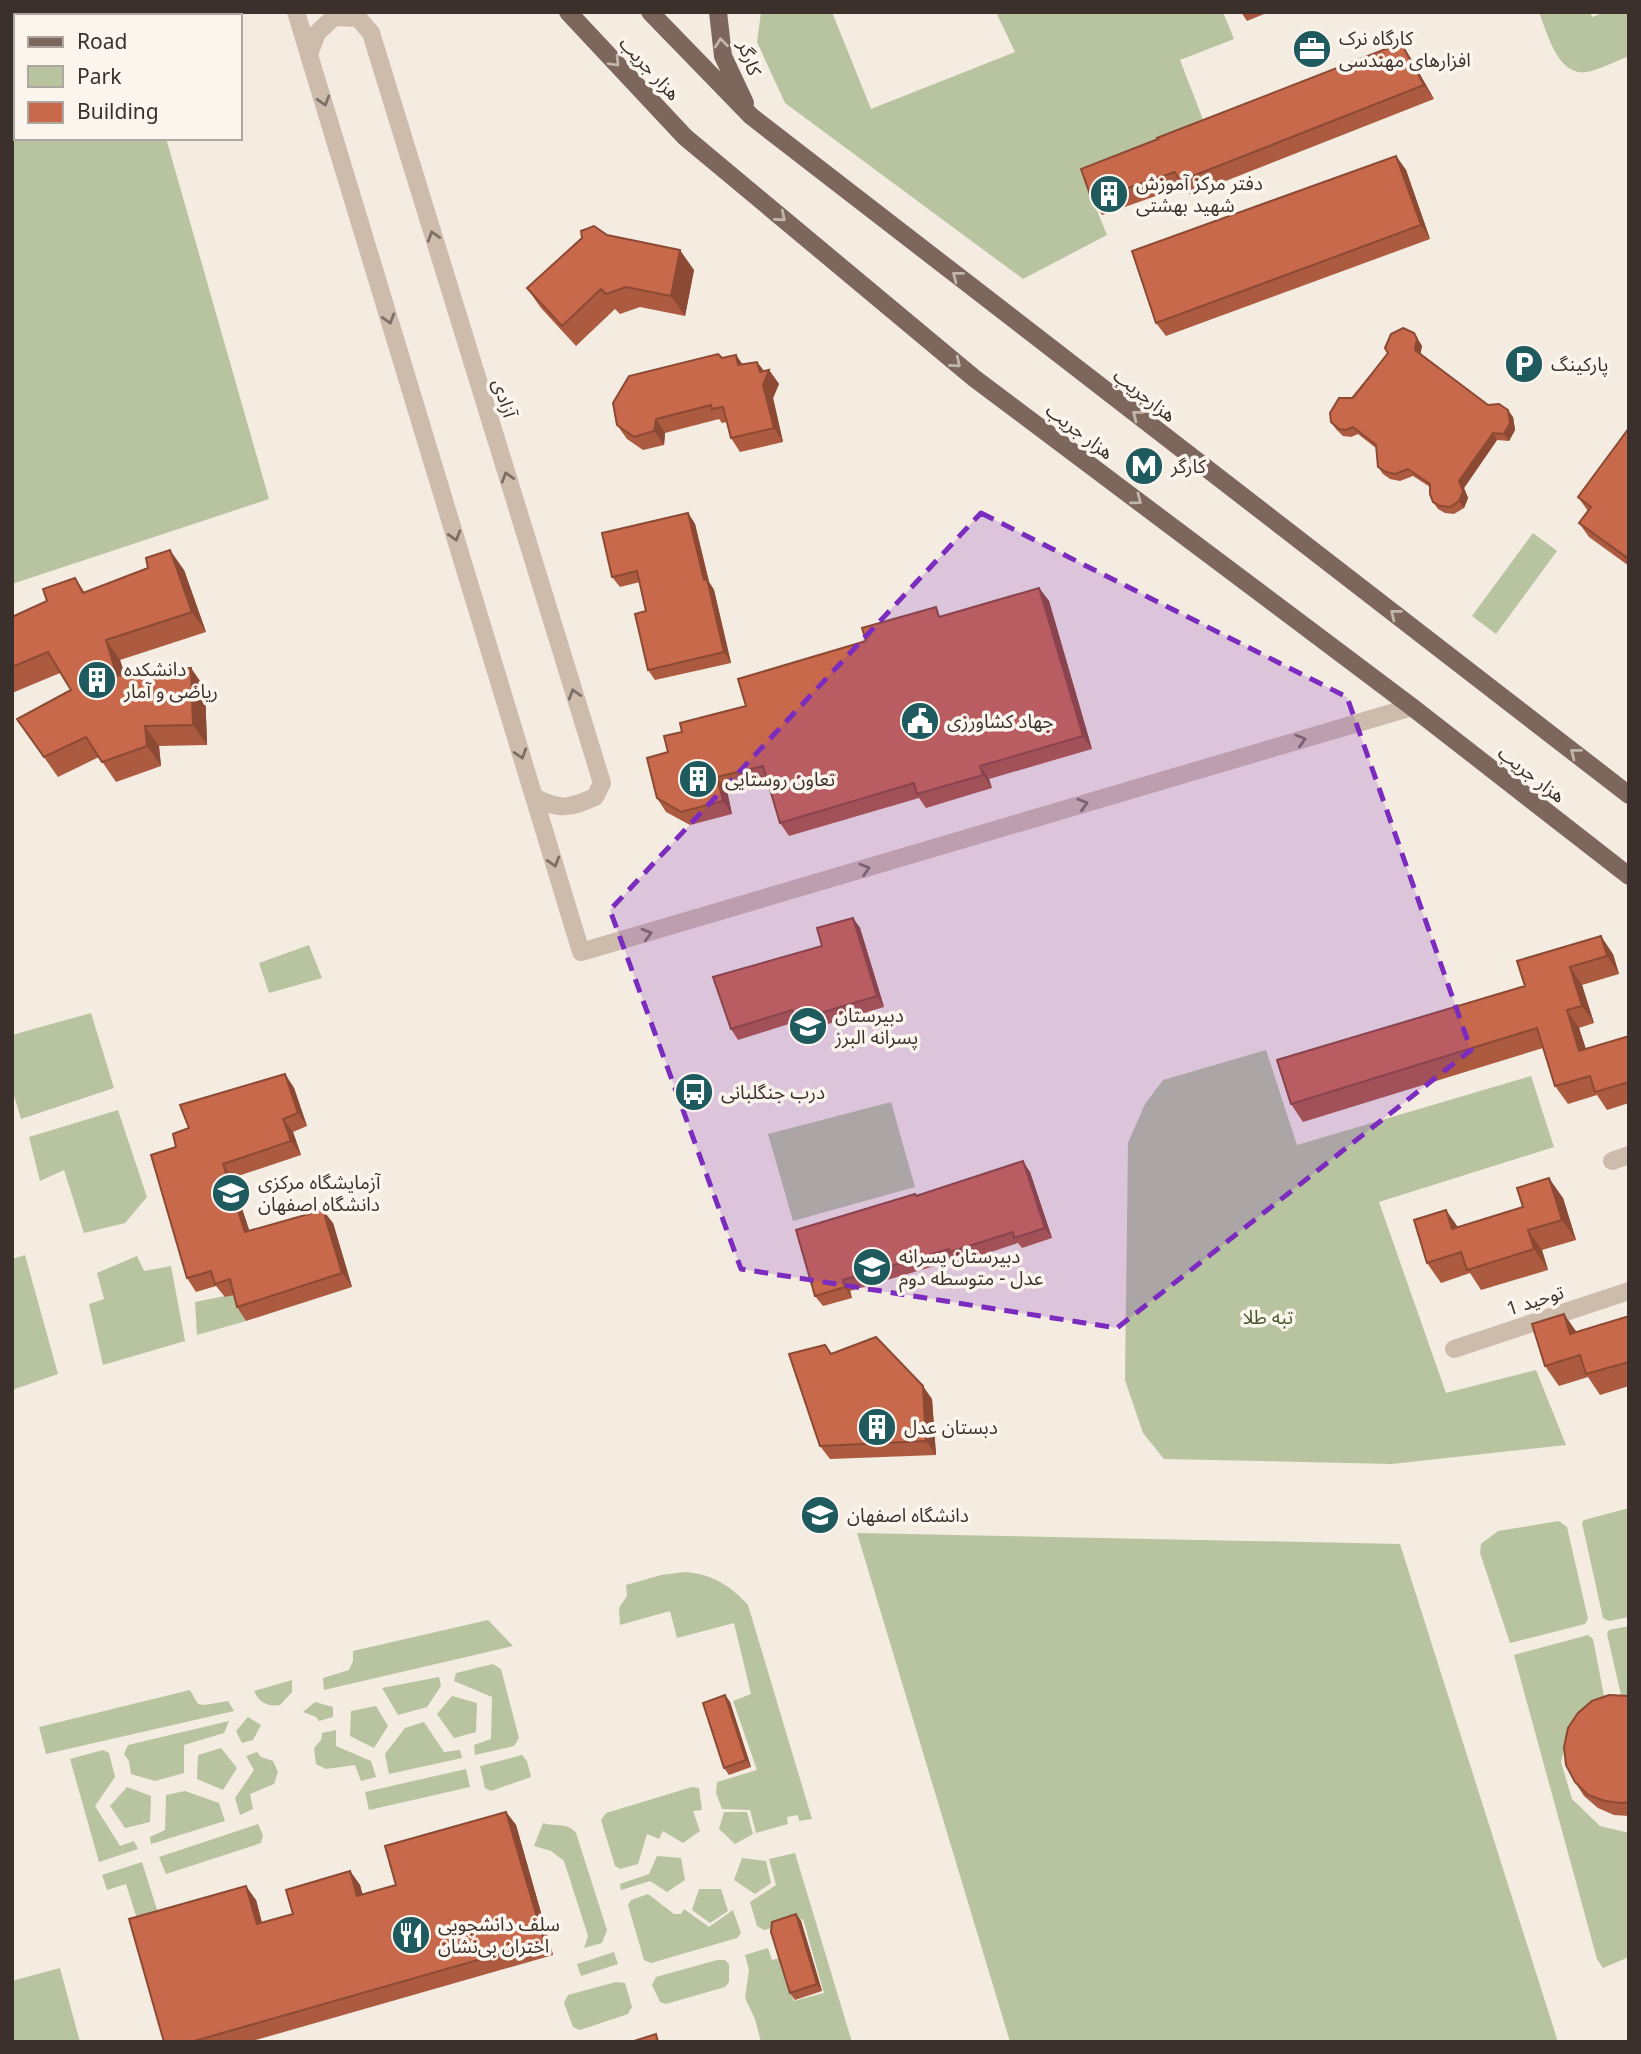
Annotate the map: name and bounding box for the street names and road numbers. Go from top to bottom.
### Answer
street label: هزار جریب [614,30,687,106]
street label: کارگر [732,36,768,80]
street label: هزارجریب [1108,362,1182,428]
street label: آزادی [487,376,524,422]
street label: هزار جریب [1041,397,1119,465]
street label: هزار جریب [1493,739,1571,809]
street label: توحید 1 [1503,1279,1567,1321]

